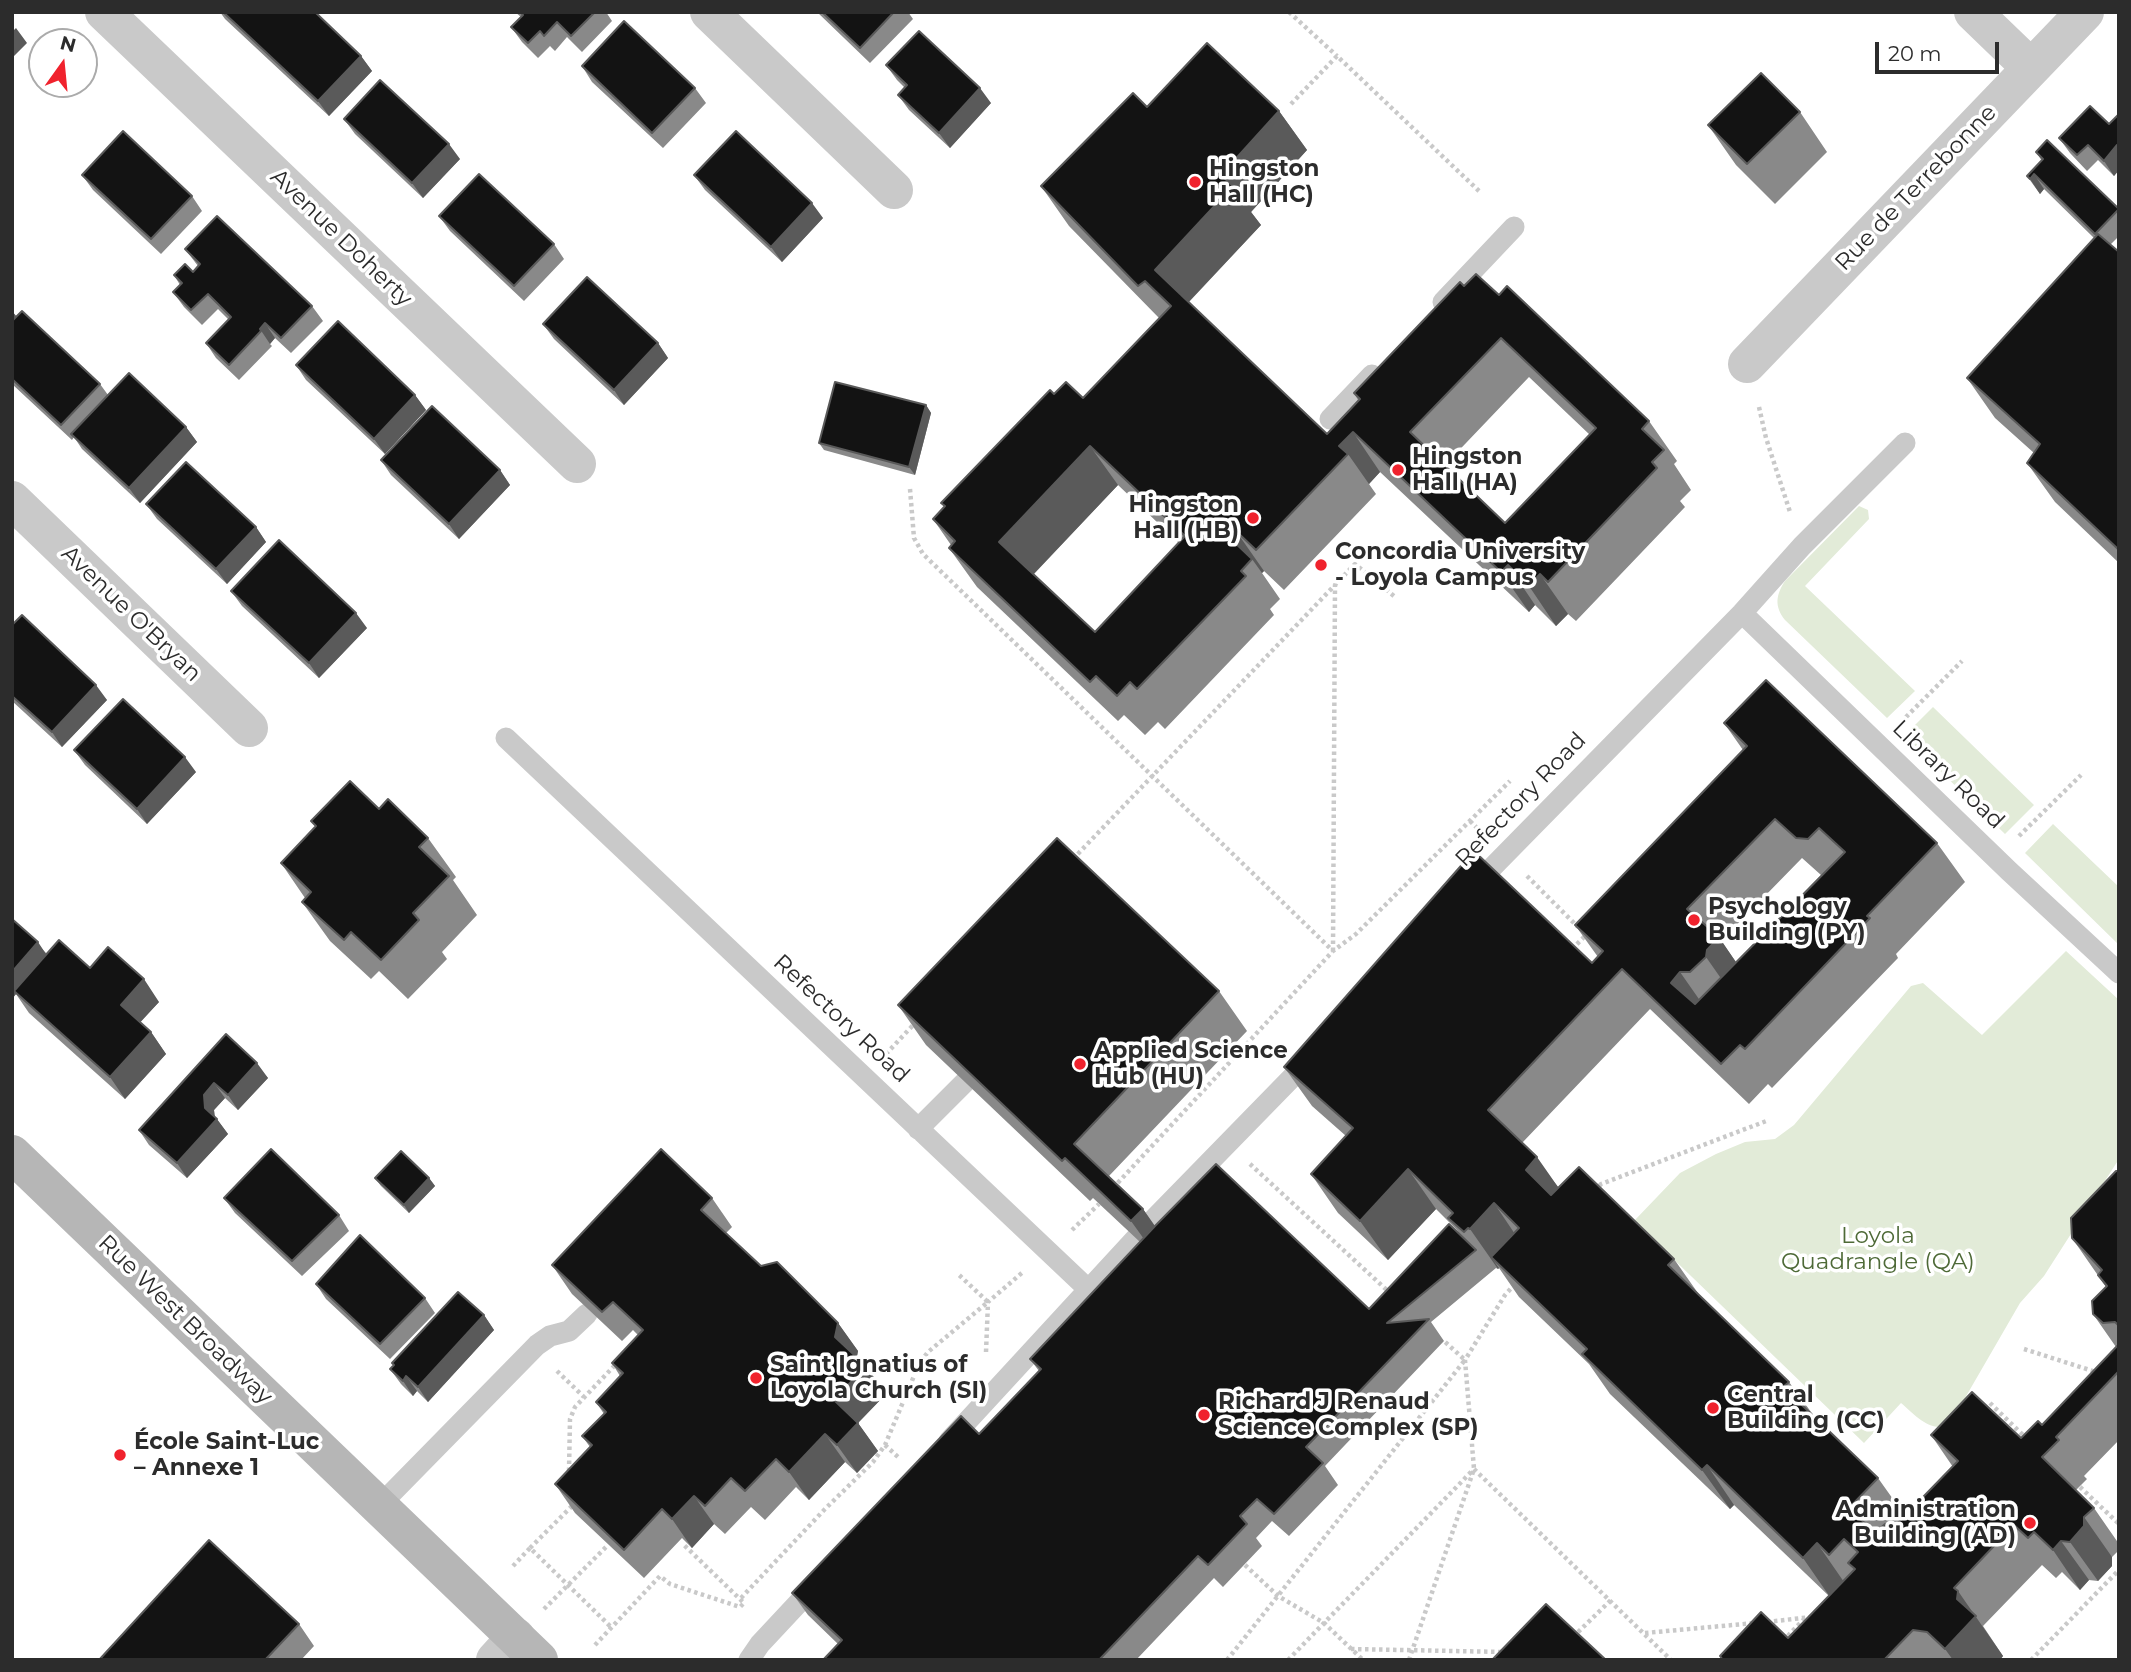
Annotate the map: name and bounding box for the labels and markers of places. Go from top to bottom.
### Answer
place label: Hingston Hall (HC) [1209,155,1319,209]
marker: Hingston Hall (HC) [1187,174,1203,190]
place label: Hingston Hall (HA) [1412,443,1522,497]
marker: Hingston Hall (HA) [1390,462,1406,478]
place label: Hingston Hall (HB) [1129,491,1239,545]
marker: Hingston Hall (HB) [1245,510,1261,526]
place label: Concordia University - Loyola Campus [1335,538,1585,592]
marker: Concordia University - Loyola Campus [1313,557,1329,573]
place label: Psychology Building (PY) [1708,893,1866,947]
marker: Psychology Building (PY) [1686,912,1702,928]
place label: Applied Science Hub (HU) [1094,1037,1288,1091]
marker: Applied Science Hub (HU) [1072,1056,1088,1072]
place label: Saint Ignatius of Loyola Church (SI) [770,1351,987,1405]
marker: Saint Ignatius of Loyola Church (SI) [748,1370,764,1386]
place label: Central Building (CC) [1727,1381,1885,1435]
place label: Richard J Renaud Science Complex (SP) [1218,1388,1478,1442]
marker: Central Building (CC) [1705,1400,1721,1416]
marker: Richard J Renaud Science Complex (SP) [1196,1407,1212,1423]
place label: École Saint-Luc – Annexe 1 [134,1428,319,1482]
marker: École Saint-Luc – Annexe 1 [112,1447,128,1463]
place label: Administration Building (AD) [1835,1496,2016,1550]
marker: Administration Building (AD) [2022,1515,2038,1531]

